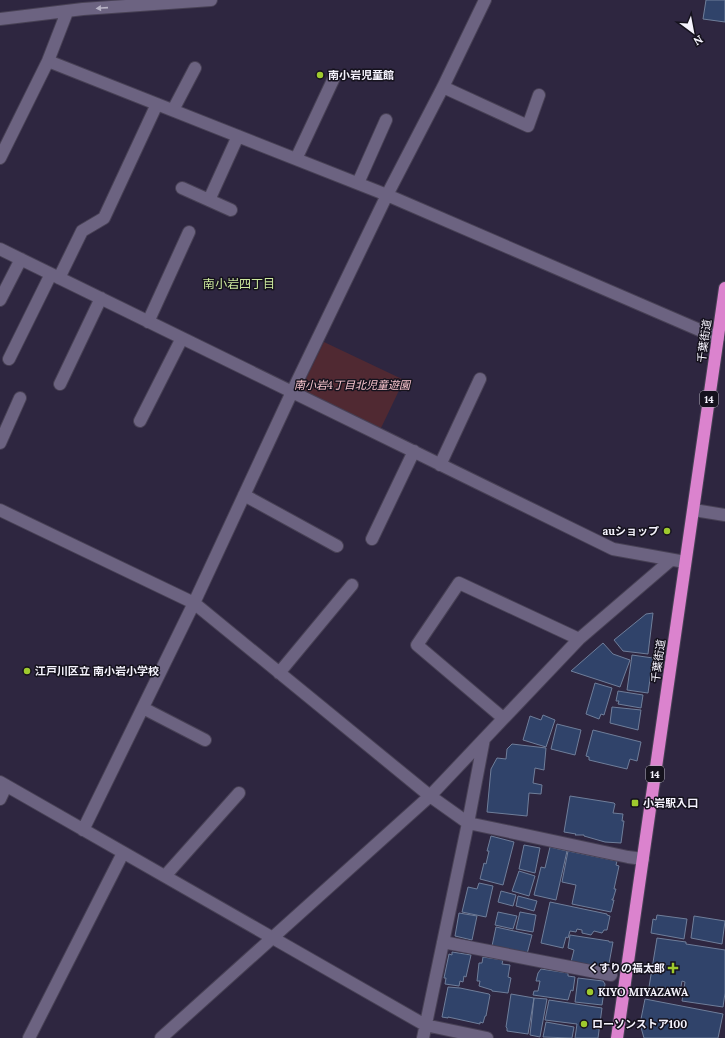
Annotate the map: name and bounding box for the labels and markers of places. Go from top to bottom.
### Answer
place label: 南小岩児童館 [328,68,394,82]
marker: 南小岩児童館 [315,70,325,80]
place label: auショップ [602,524,659,538]
marker: auショップ [662,526,672,536]
place label: 江戸川区立 南小岩小学校 [35,664,159,678]
marker: 江戸川区立 南小岩小学校 [22,666,32,676]
place label: 小岩駅入口 [643,796,698,810]
marker: 小岩駅入口 [630,798,640,808]
place label: くすりの福太郎 [588,961,665,975]
marker: くすりの福太郎 [668,963,678,973]
place label: KIYO MIYAZAWA [598,985,689,999]
marker: KIYO MIYAZAWA [585,987,595,997]
place label: ローソンストア100 [592,1017,687,1031]
marker: ローソンストア100 [579,1019,589,1029]

